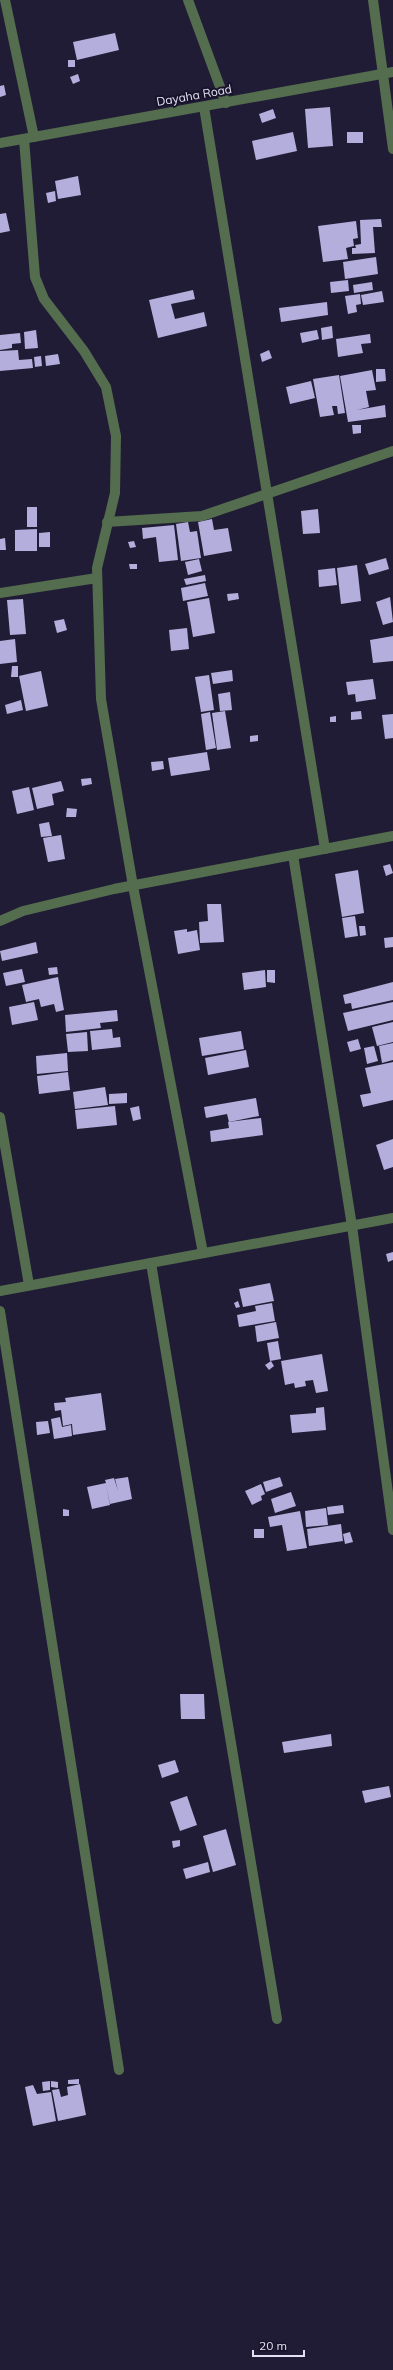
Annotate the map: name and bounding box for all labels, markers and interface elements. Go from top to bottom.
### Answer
street label: Dayaha Road [155,81,233,109]
scale bar [253,2332,304,2358]
text: 20 m [259,2338,287,2353]

